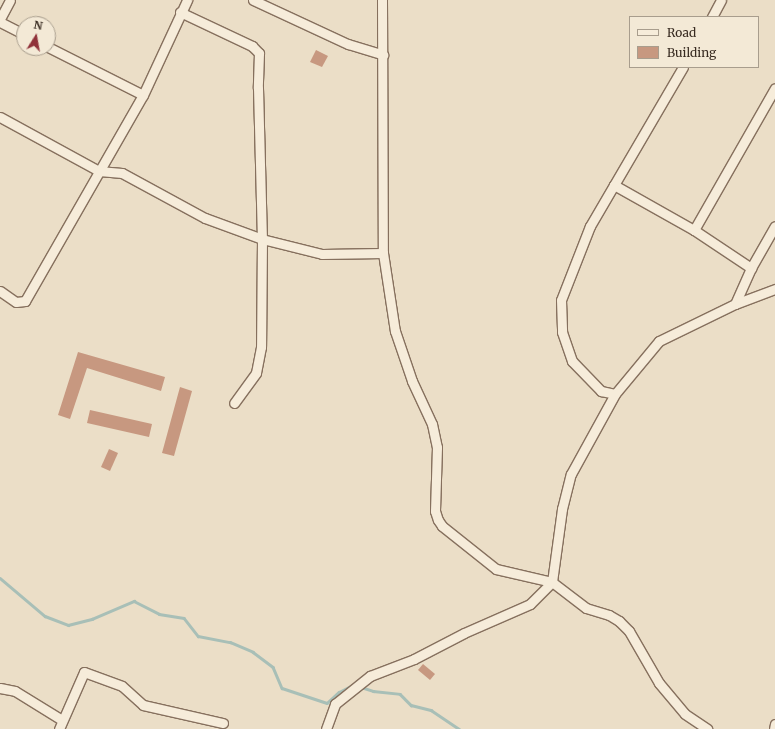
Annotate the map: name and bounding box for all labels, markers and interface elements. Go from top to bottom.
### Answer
north arrow [16,16,56,56]
legend [629,16,759,68]
text: N [32,17,44,33]
text: Road [667,25,696,40]
text: Building [667,45,716,60]

